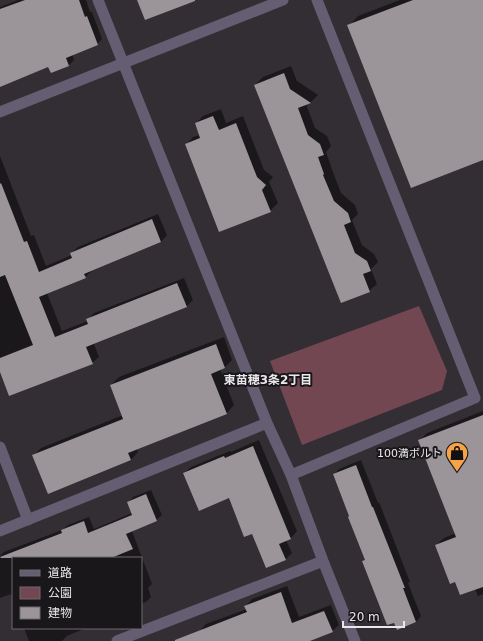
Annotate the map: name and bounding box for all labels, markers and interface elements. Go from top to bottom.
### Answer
district label: 東苗穂3条2丁目 [224,373,312,387]
shop icon: 100満ボルト [444,440,470,473]
place label: 100満ボルト [377,447,442,460]
legend [12,557,142,629]
text: 道路 [48,566,72,580]
text: 公園 [48,586,72,600]
scale bar [343,603,404,629]
text: 建物 [48,606,72,620]
text: 20 m [349,610,380,624]

